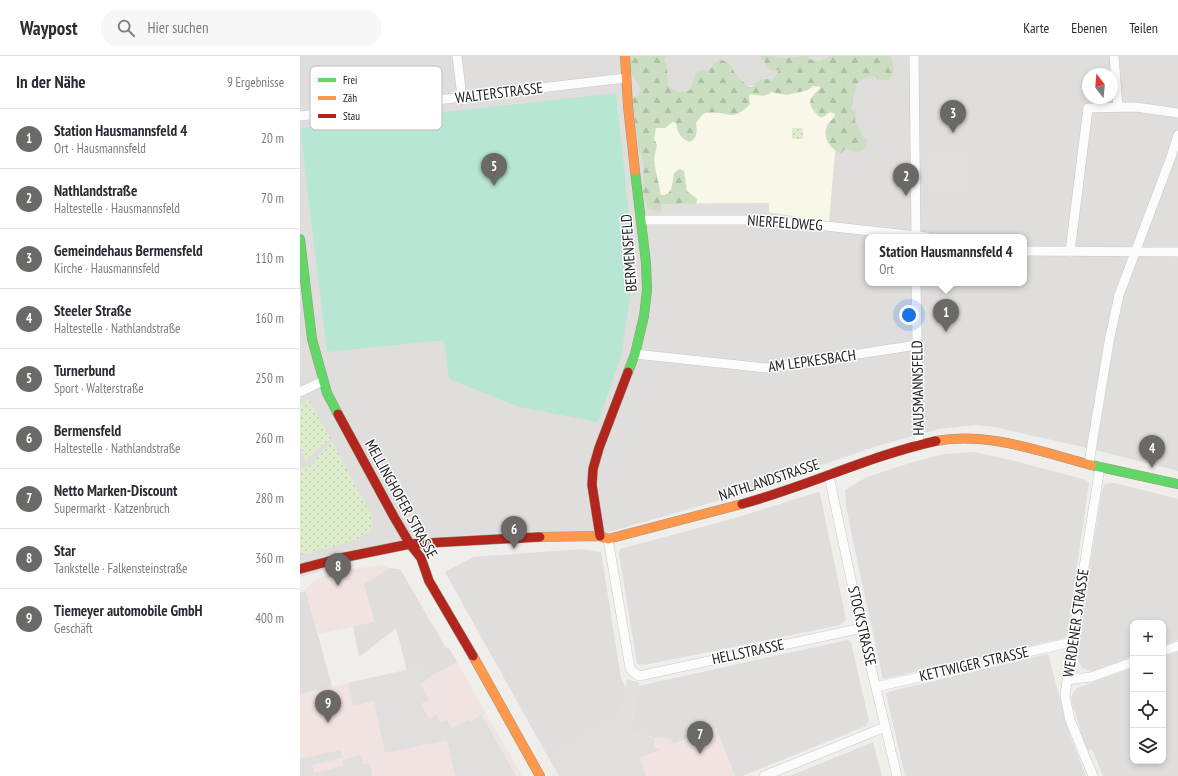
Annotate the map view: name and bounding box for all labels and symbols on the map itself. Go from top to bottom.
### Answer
legend [310,66,442,130]
north arrow [1082,68,1118,104]
text: Frei [343,73,358,87]
street label: WALTERSTRASSE [454,78,544,107]
text: Zäh [343,91,357,105]
pin: 3 [940,100,966,133]
text: Stau [343,109,360,123]
pin: 5 [481,153,507,186]
pin: 2 [893,163,919,196]
street label: NIERFELDWEG [747,210,823,235]
street label: BERMENSFELD [616,213,641,293]
pin: 1 [933,299,959,332]
your location [899,305,919,325]
street label: HAUSMANNSFELD [907,340,928,436]
street label: AM LEPKESBACH [767,345,857,376]
pin: 4 [1139,435,1165,468]
street label: MELLINGHOFER STRASSE [361,436,442,562]
street label: NATHLANDSTRASSE [716,454,822,505]
pin: 6 [501,516,527,549]
pin: 8 [325,553,351,586]
street label: WERDENER STRASSE [1058,568,1093,678]
street label: STOCKSTRASSE [844,584,881,668]
street label: HELLSTRASSE [710,635,786,668]
street label: KETTWIGER STRASSE [917,642,1030,685]
pin: 9 [315,690,341,723]
pin: 7 [687,721,713,754]

